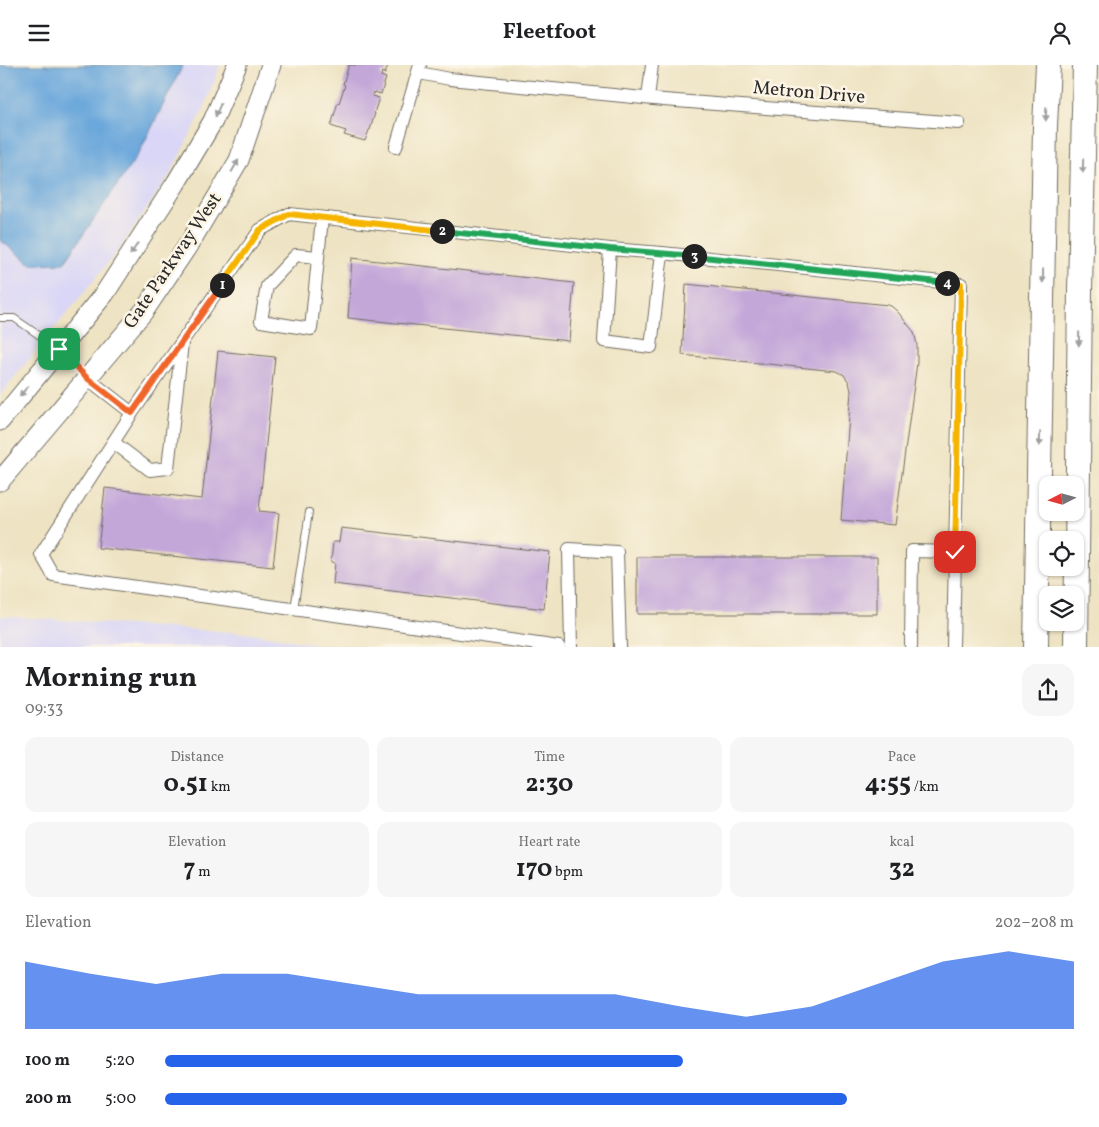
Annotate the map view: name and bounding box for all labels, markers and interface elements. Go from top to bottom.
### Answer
text: Fleetfoot [503,17,596,48]
icon: menu [25,19,53,47]
icon: person [1046,19,1074,47]
street label: Metron Drive [752,75,866,111]
one-way arrow [214,103,222,117]
one-way arrow [1042,106,1050,122]
one-way arrow [1079,158,1087,174]
one-way arrow [230,160,239,173]
street label: Gate Parkway West [118,188,228,334]
pin: 2 [430,219,454,243]
text: 2 [439,222,446,241]
one-way arrow [129,242,139,255]
pin: 3 [682,243,706,269]
text: 3 [691,247,698,266]
one-way arrow [1039,268,1047,284]
pin: 4 [934,271,960,295]
pin: 1 [210,273,234,297]
text: 4 [943,274,952,293]
text: 1 [220,276,225,295]
pin [38,328,80,370]
one-way arrow [1075,331,1083,347]
icon: arrive [45,335,73,363]
one-way arrow [19,384,30,397]
one-way arrow [1036,431,1044,447]
north arrow [1039,476,1084,521]
map controls [1039,476,1084,631]
pin [934,531,976,573]
button: locate [1039,531,1084,576]
icon: check [941,538,969,566]
button: layers [1039,586,1084,631]
text: Morning run [25,659,197,698]
button: share [1022,664,1074,716]
text: 09:33 [25,698,63,720]
text: Distance [170,748,224,767]
text: Time [534,748,565,767]
text: Pace [888,748,916,767]
text: 0.51 [164,767,208,802]
text: 2:30 [526,767,573,802]
text: 4:55 [865,767,911,802]
text: km [208,778,231,797]
text: /km [911,778,939,797]
text: Elevation [168,833,226,852]
text: Heart rate [519,833,580,852]
text: kcal [889,833,914,852]
text: 7 [184,852,196,887]
text: 170 [516,852,552,887]
text: 32 [889,852,915,887]
text: m [196,863,211,882]
text: bpm [552,863,583,882]
text: Elevation [25,912,92,934]
text: 202–208 m [995,912,1074,934]
text: 100 m [25,1050,70,1072]
text: 5:20 [105,1050,135,1072]
text: 200 m [25,1088,72,1110]
text: 5:00 [105,1088,136,1110]

